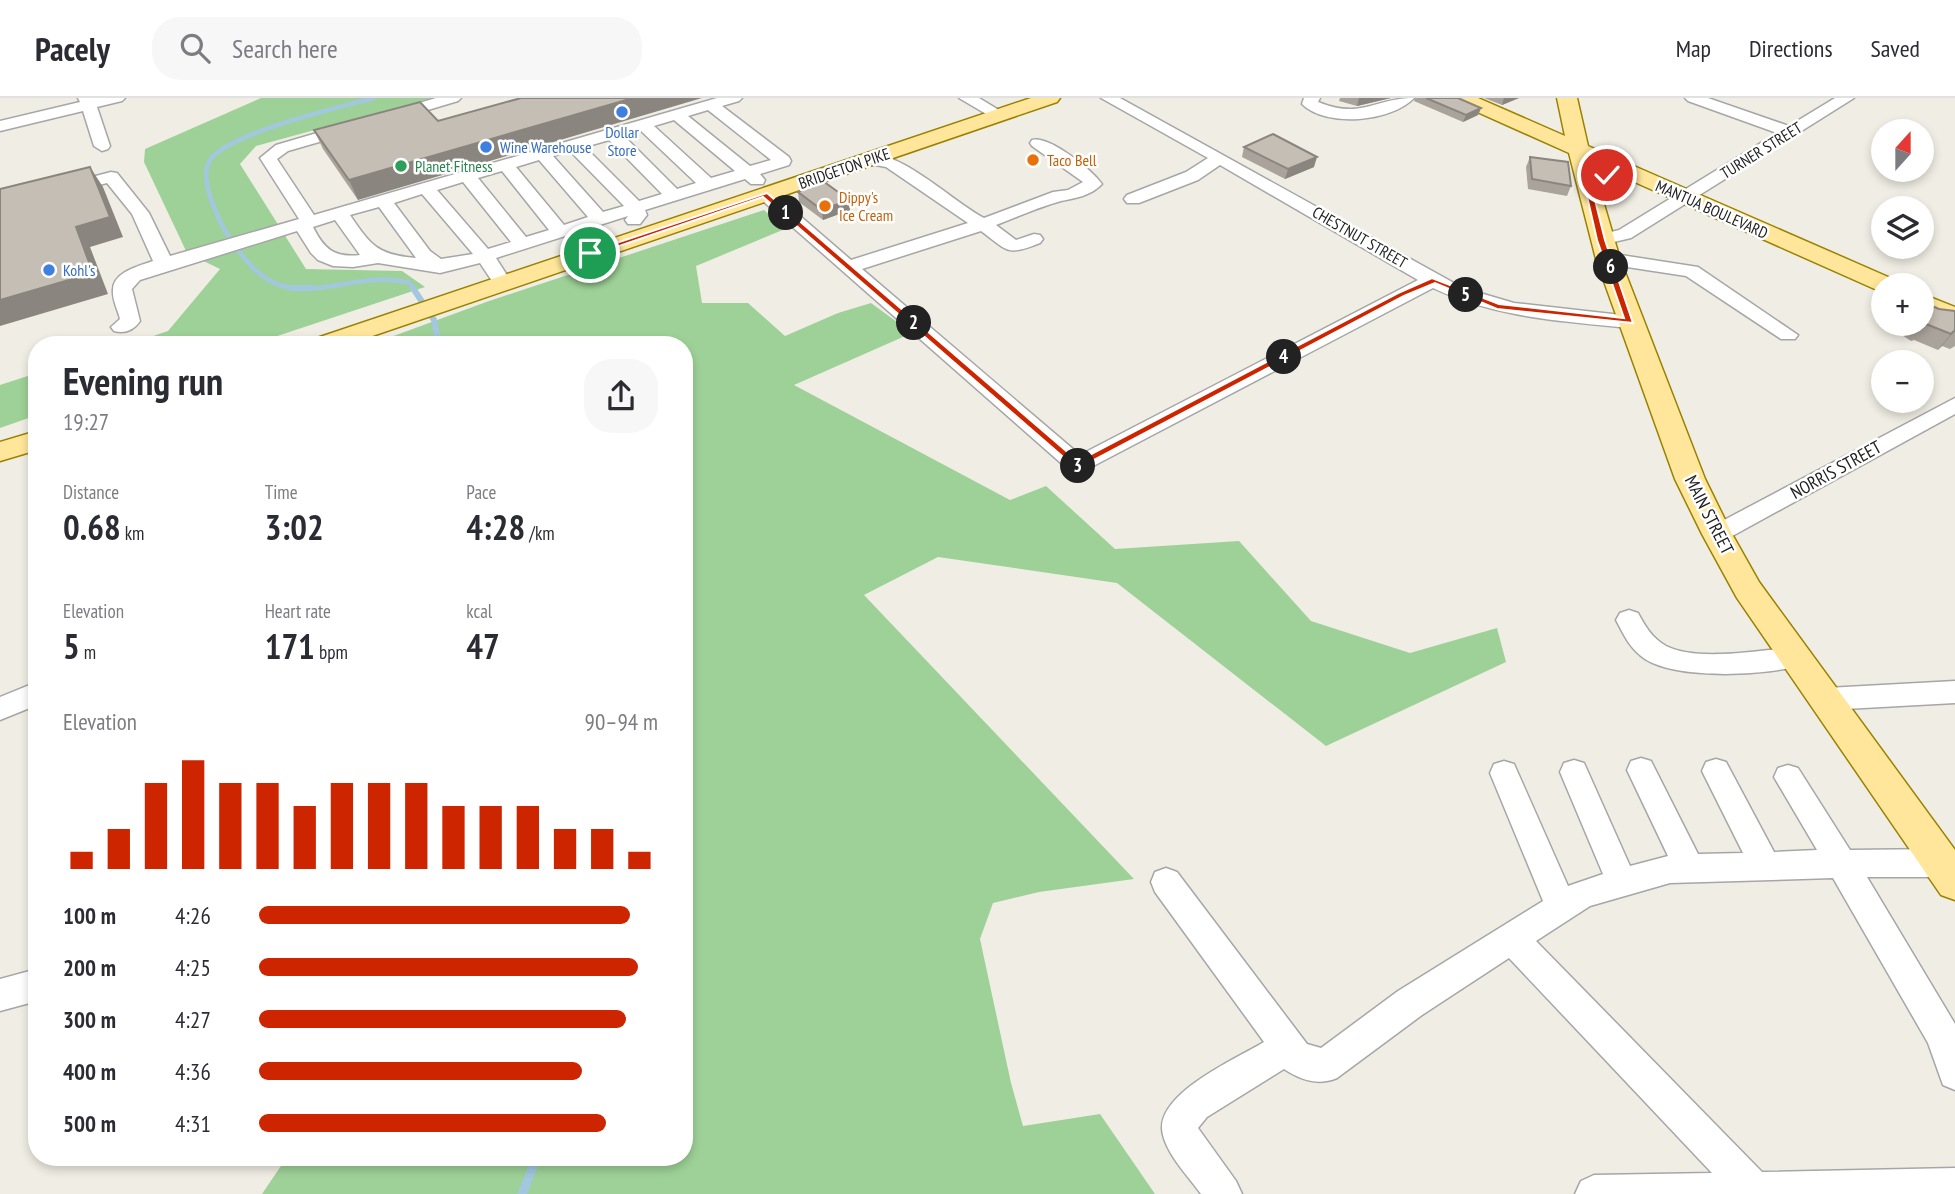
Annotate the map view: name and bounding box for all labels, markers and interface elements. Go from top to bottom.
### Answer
search box [152,17,642,80]
text: Pacely [35,27,110,70]
icon: search [176,29,214,67]
text: Search here [232,32,338,65]
text: Map [1676,33,1711,64]
text: Directions [1749,33,1833,64]
text: Saved [1871,33,1920,64]
marker: Dollar Store [614,104,630,120]
street label: TURNER STREET [1717,117,1805,183]
north arrow [1871,119,1934,182]
map controls [1871,119,1934,413]
place label: Dollar Store [605,122,639,160]
place label: Wine Warehouse [500,137,592,157]
marker: Wine Warehouse [478,139,494,155]
street label: BRIDGETON PIKE [796,143,892,193]
pin [1577,145,1637,205]
place label: Taco Bell [1047,150,1097,170]
marker: Taco Bell [1025,152,1041,168]
place label: Planet Fitness [415,156,493,176]
icon: check [1588,156,1626,194]
marker: Planet Fitness [393,158,409,174]
street label: MANTUA BOULEVARD [1653,175,1771,243]
place label: Dippy's Ice Cream [839,187,893,225]
pin: 1 [768,195,804,230]
button: layers [1871,196,1934,259]
marker: Dippy's Ice Cream [817,198,833,214]
text: 1 [781,200,790,224]
street label: CHESTNUT STREET [1309,202,1411,272]
pin [560,223,620,283]
icon: arrive [571,234,609,272]
pin: 6 [1594,250,1628,284]
text: 6 [1606,254,1615,278]
place label: Kohl's [63,260,95,280]
marker: Kohl's [41,262,57,278]
button: + [1871,273,1934,336]
pin: 5 [1448,278,1484,312]
text: 5 [1461,282,1470,306]
pin: 2 [897,306,932,341]
text: 2 [909,310,918,334]
pin: 4 [1266,340,1302,374]
text: 4 [1279,344,1288,368]
button: − [1871,350,1934,413]
text: Evening run [63,356,223,405]
button: share [584,359,658,433]
text: 19:27 [63,407,109,436]
street label: NORRIS STREET [1786,435,1885,504]
pin: 3 [1060,448,1096,484]
text: 3 [1073,453,1082,477]
street label: MAIN STREET [1680,471,1739,558]
text: Distance [63,480,119,504]
text: Time [265,480,298,504]
text: Pace [466,480,496,504]
text: 0.68 [63,504,121,550]
text: 3:02 [265,504,324,550]
text: 4:28 [466,504,525,550]
text: km [121,521,144,545]
text: /km [525,521,555,545]
text: Elevation [63,599,124,623]
text: Heart rate [265,599,331,623]
text: kcal [466,599,492,623]
text: 5 [63,623,80,669]
text: 171 [265,623,315,669]
text: 47 [466,623,500,669]
text: m [80,640,96,664]
text: bpm [315,640,348,664]
text: Elevation [63,707,137,736]
text: 90–94 m [585,707,658,736]
text: 100 m [63,901,116,930]
text: 4:26 [175,901,211,930]
text: 200 m [63,953,116,982]
text: 4:25 [175,953,211,982]
text: 300 m [63,1005,116,1034]
text: 4:27 [175,1005,211,1034]
text: 400 m [63,1057,116,1086]
text: 4:36 [175,1057,211,1086]
text: 500 m [63,1109,116,1138]
text: 4:31 [175,1109,211,1138]

